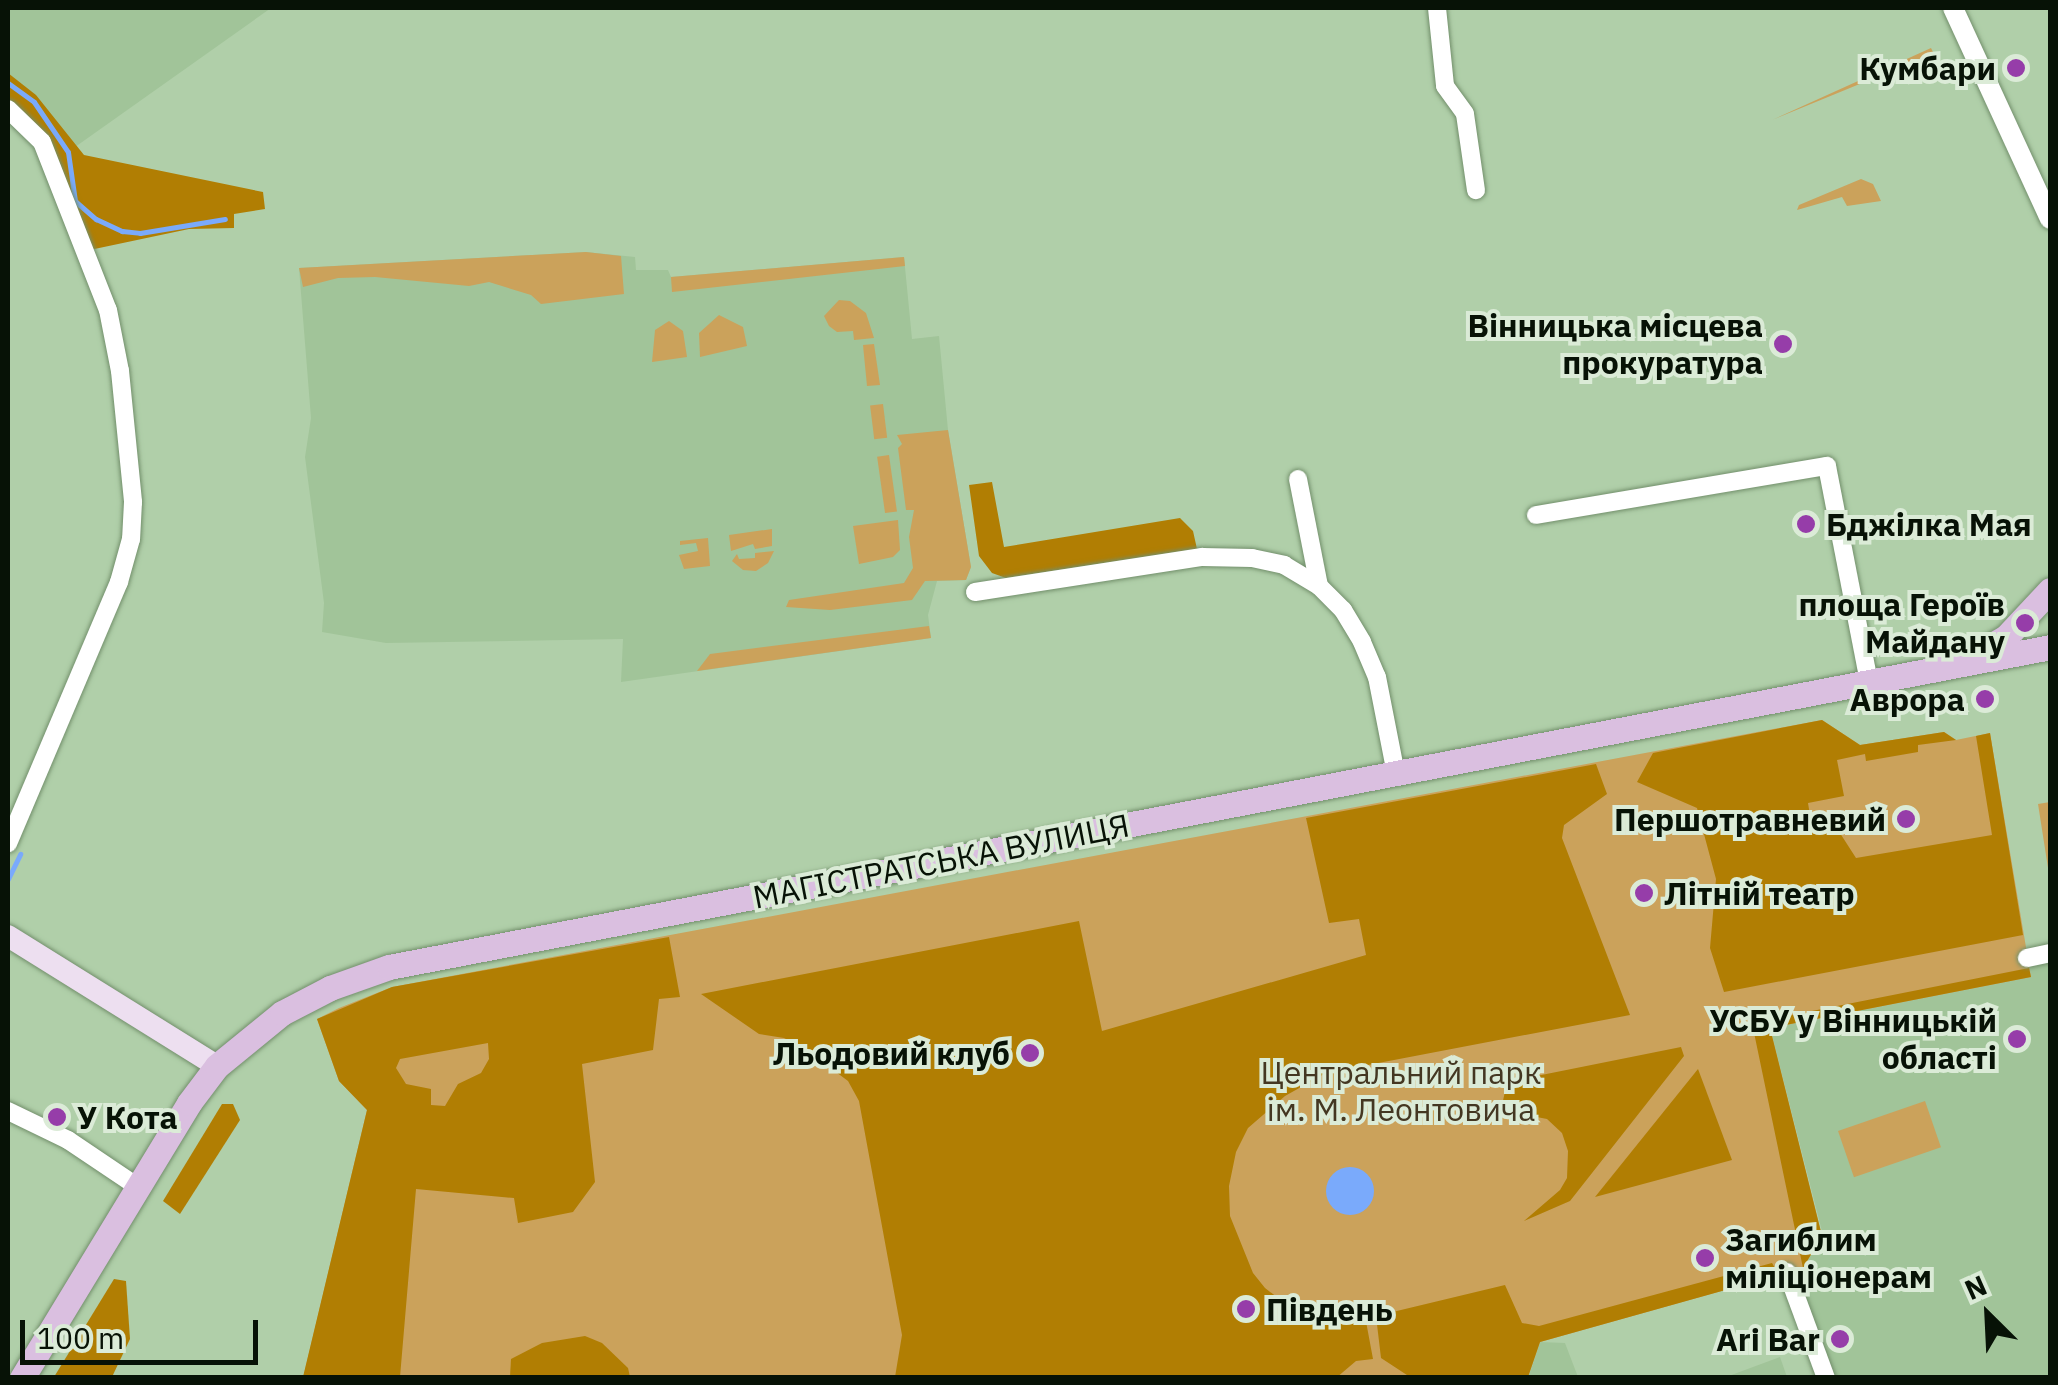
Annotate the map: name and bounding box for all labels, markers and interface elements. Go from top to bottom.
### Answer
place label: Кумбари [1859,49,1996,87]
marker: Кумбари [2005,57,2027,79]
place label: Вінницька місцева прокуратура [1468,307,1763,382]
marker: Вінницька місцева прокуратура [1772,333,1794,355]
place label: Бджілка Мая [1826,505,2032,543]
marker: Бджілка Мая [1795,513,1817,535]
place label: площа Героїв Майдану [1798,586,2005,661]
marker: площа Героїв Майдану [2014,612,2036,634]
place label: Аврора [1849,680,1965,718]
marker: Аврора [1974,688,1996,710]
place label: Першотравневий [1614,800,1886,838]
street label: МАГІСТРАТСЬКА ВУЛИЦЯ [750,806,1132,916]
marker: Першотравневий [1895,808,1917,830]
place label: Літній театр [1664,874,1855,912]
marker: Літній театр [1633,882,1655,904]
place label: УСБУ у Вінницькій області [1710,1002,1997,1077]
marker: УСБУ у Вінницькій області [2006,1028,2028,1050]
place label: Льодовий клуб [773,1034,1010,1072]
marker: Льодовий клуб [1019,1042,1041,1064]
park label: Центральний парк ім. М. Леонтовича [1261,1054,1541,1129]
place label: У Кота [77,1098,178,1136]
marker: У Кота [46,1106,68,1128]
place label: Загиблим міліціонерам [1725,1221,1932,1296]
marker: Загиблим міліціонерам [1694,1247,1716,1269]
north arrow [1938,1265,2038,1365]
text: N [1959,1266,1992,1308]
place label: Південь [1266,1290,1393,1328]
marker: Південь [1235,1298,1257,1320]
scale bar [25,1300,262,1362]
text: 100 m [37,1318,124,1357]
place label: Ari Bar [1716,1320,1820,1358]
marker: Ari Bar [1829,1328,1851,1350]

